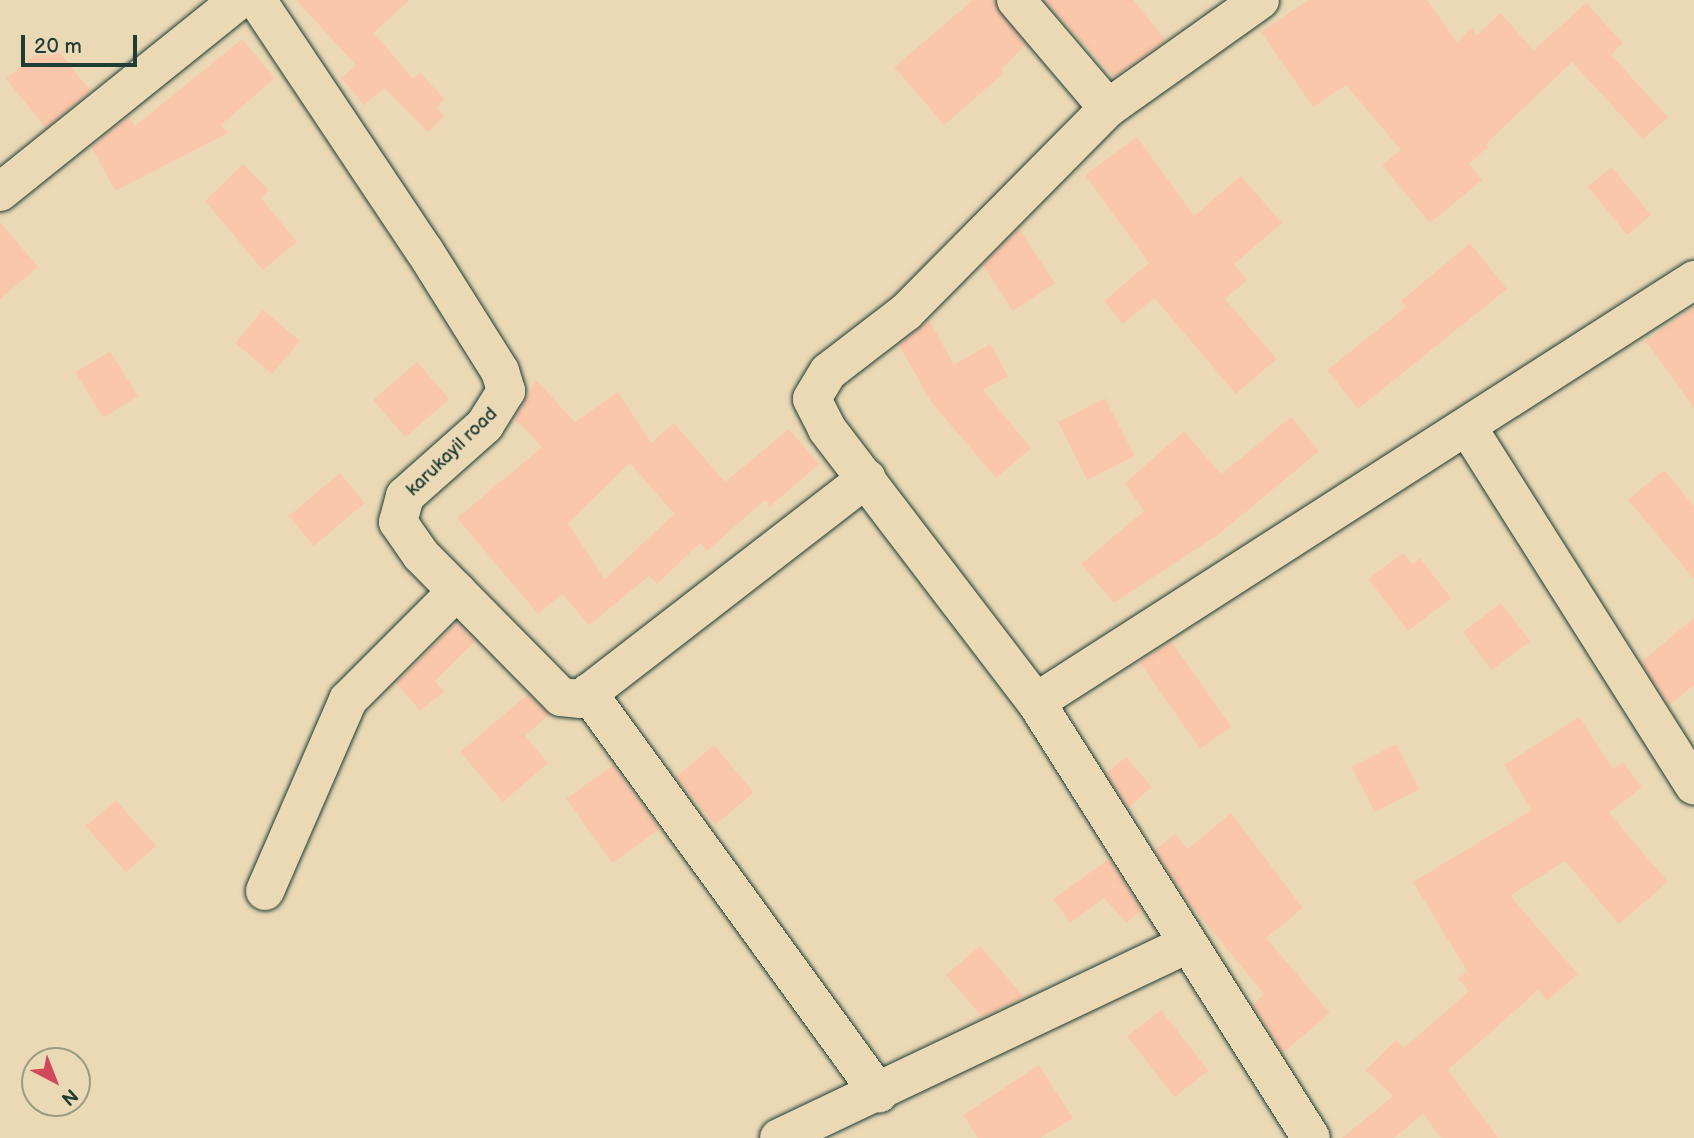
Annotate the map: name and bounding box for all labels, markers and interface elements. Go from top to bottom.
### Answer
scale bar [24,21,140,65]
text: 20 m [34,34,82,59]
street label: karukayil road [402,403,502,501]
north arrow [21,1047,91,1117]
text: N [56,1083,82,1110]

